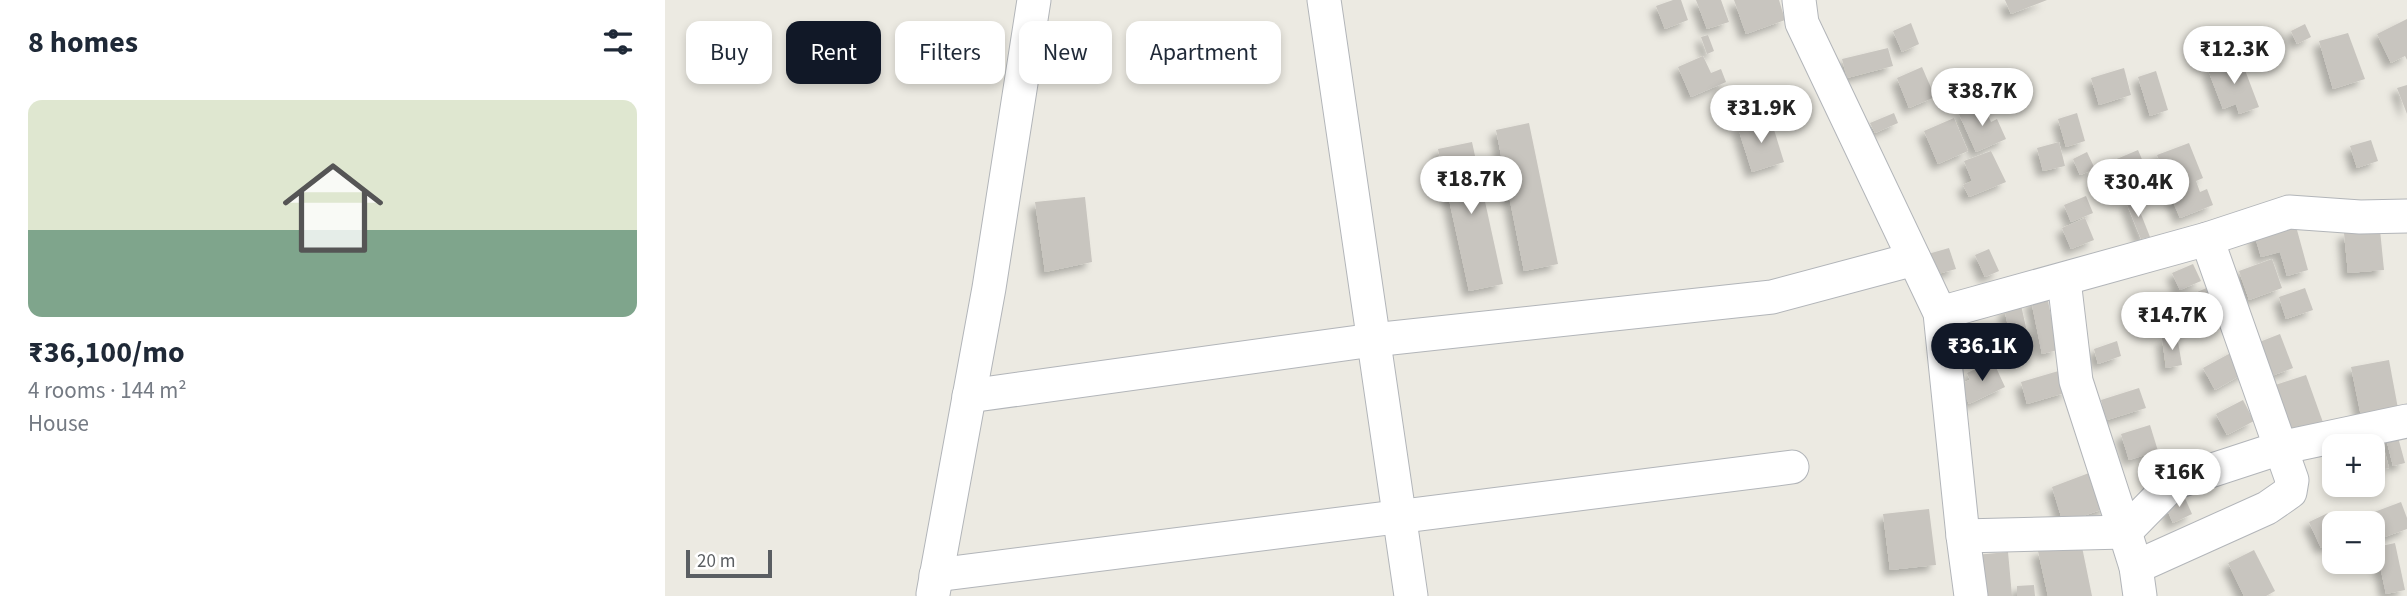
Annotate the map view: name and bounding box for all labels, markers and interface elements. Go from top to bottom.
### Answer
text: 8 homes [28,21,138,64]
chip: Buy [686,21,772,84]
chip: Rent [786,21,881,84]
chip: Filters [895,21,1005,84]
chip: New [1019,21,1112,84]
chip: Apartment [1126,21,1281,84]
icon: filters [599,23,637,61]
pin: ₹12.3K [2177,27,2291,86]
text: ₹12.3K [2199,32,2269,65]
pin: ₹38.7K [1925,68,2039,128]
text: ₹38.7K [1947,74,2017,107]
pin: ₹31.9K [1704,86,1818,145]
text: ₹31.9K [1726,91,1796,124]
icon: home [270,145,396,271]
pin: ₹18.7K [1414,156,1528,216]
pin: ₹30.4K [2081,160,2195,219]
text: ₹18.7K [1436,162,1506,195]
text: ₹30.4K [2103,165,2173,198]
pin: ₹14.7K [2115,292,2229,352]
text: ₹14.7K [2137,298,2207,331]
pin: ₹36.1K [1925,324,2039,383]
text: ₹36.1K [1947,329,2017,362]
text: ₹36,100/mo [28,331,185,374]
text: 4 rooms · 144 m² [28,374,187,407]
text: House [28,407,89,440]
map controls [2322,434,2385,574]
button: + [2322,434,2385,497]
pin: ₹16K [2138,449,2220,509]
text: ₹16K [2154,455,2204,488]
button: − [2322,511,2385,574]
scale bar [686,547,772,579]
text: 20 m [697,548,735,575]

